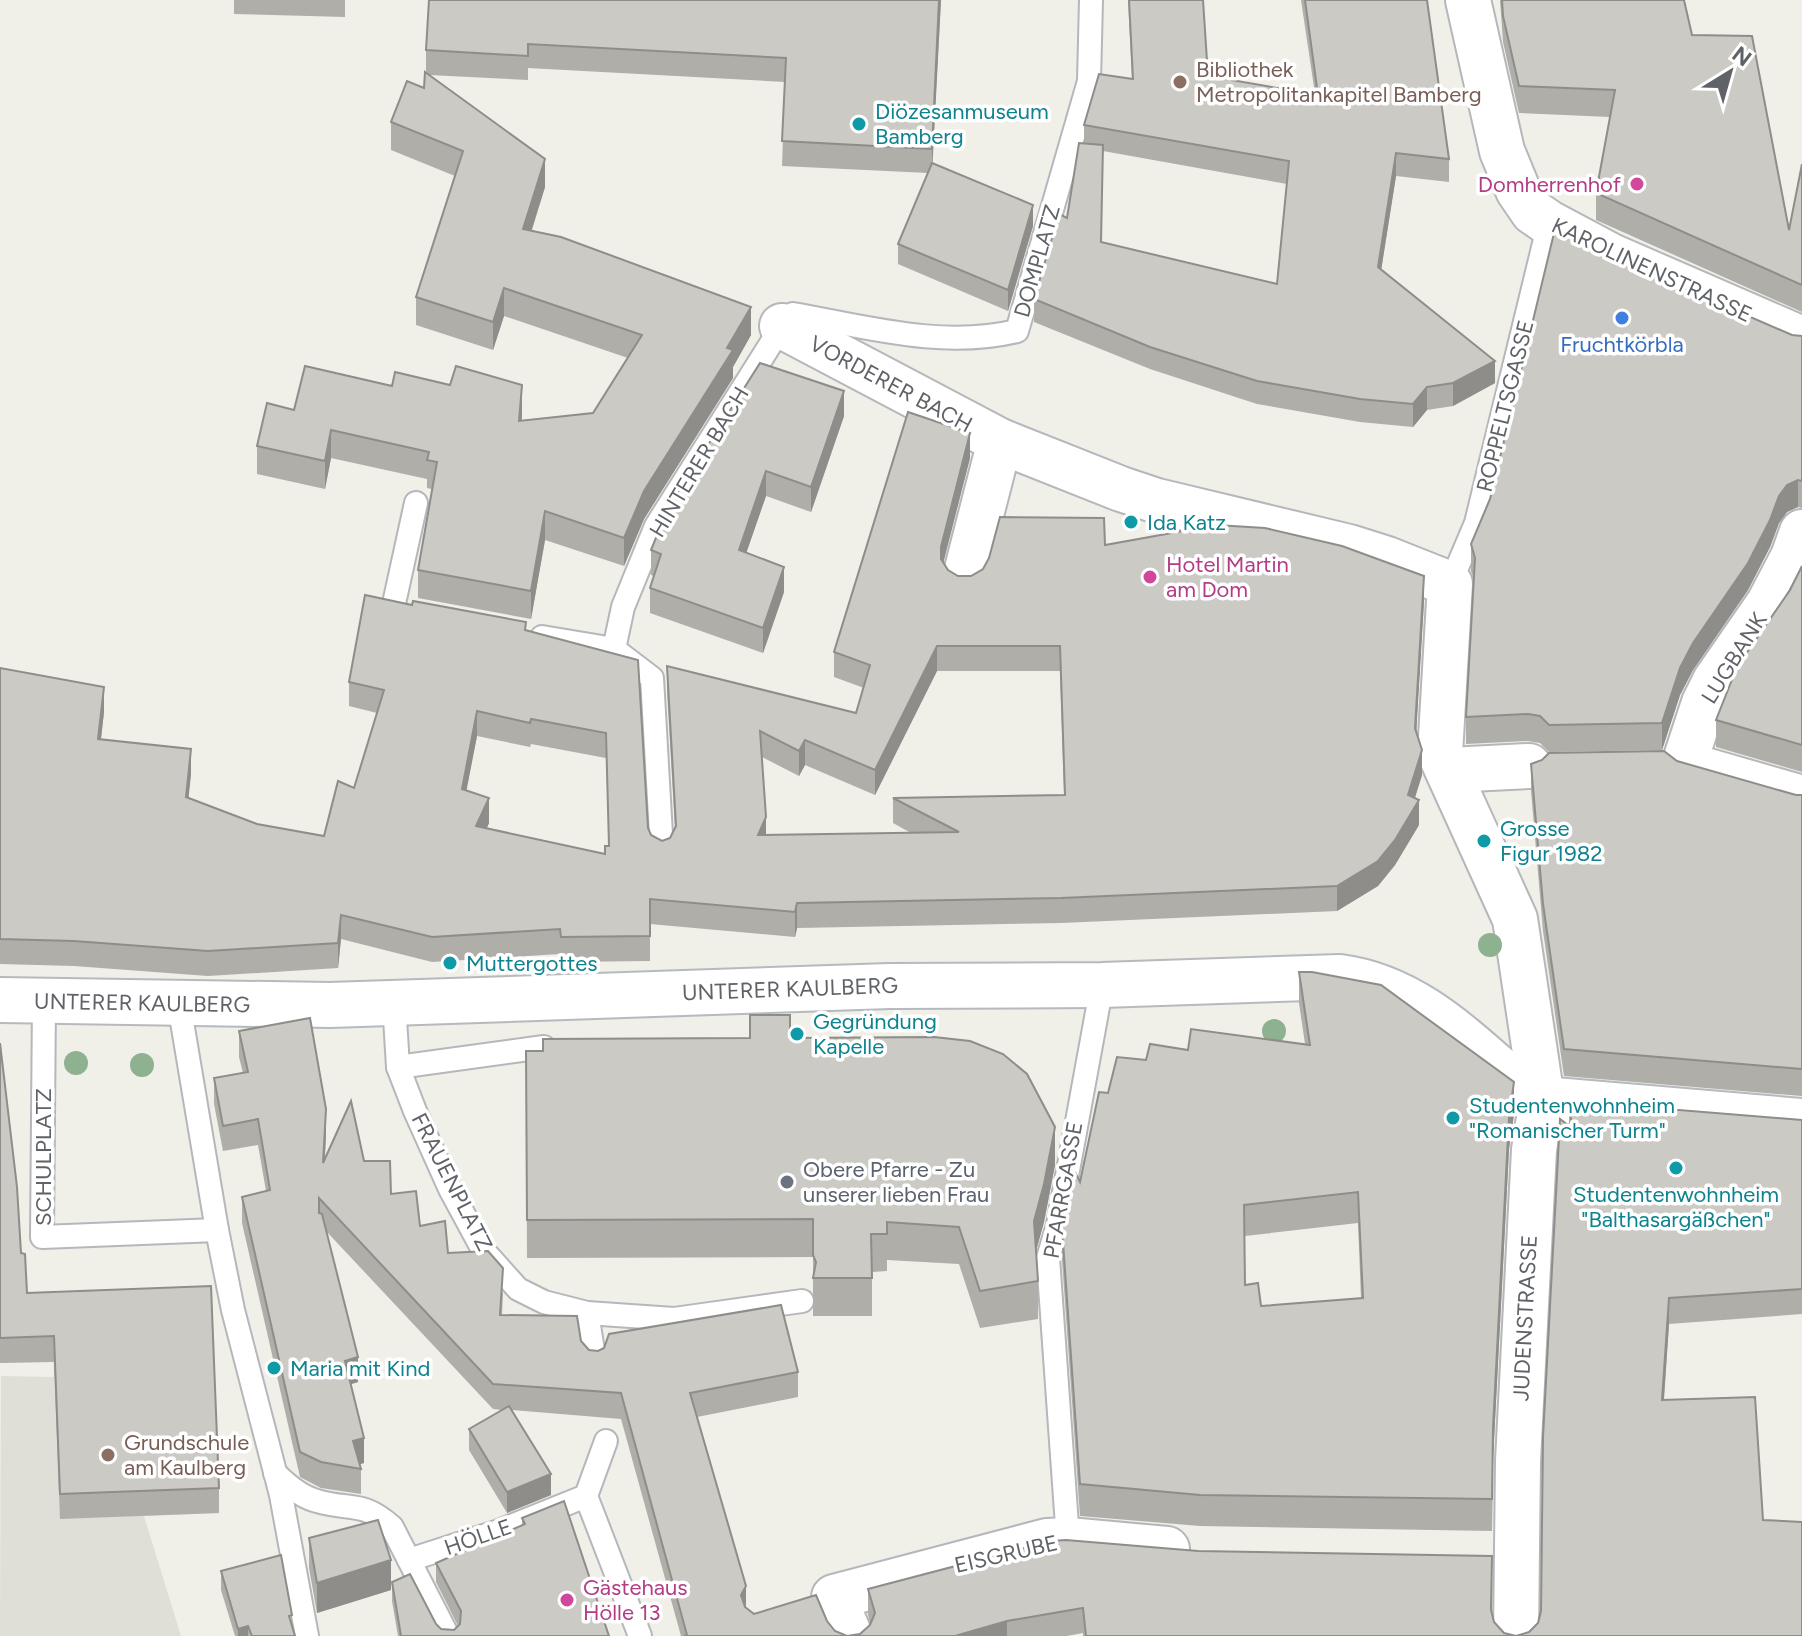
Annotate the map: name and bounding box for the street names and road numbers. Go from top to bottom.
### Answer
street label: DOMPLATZ [1008,202,1066,320]
street label: KAROLINENSTRASSE [1547,212,1757,328]
street label: ROPPELTSGASSE [1471,317,1539,495]
street label: VORDERER BACH [805,330,977,438]
street label: HINTERER BACH [643,382,755,542]
street label: LUGBANK [1695,607,1773,709]
street label: UNTERER KAULBERG [682,972,898,1006]
street label: UNTERER KAULBERG [34,988,250,1018]
street label: SCHULPLATZ [30,1088,57,1226]
street label: FRAUENPLATZ [406,1108,498,1256]
street label: PFARRGASSE [1038,1119,1088,1261]
street label: JUDENSTRASSE [1507,1234,1543,1402]
street label: HÖLLE [441,1513,515,1561]
street label: EISGRUBE [952,1529,1060,1579]

